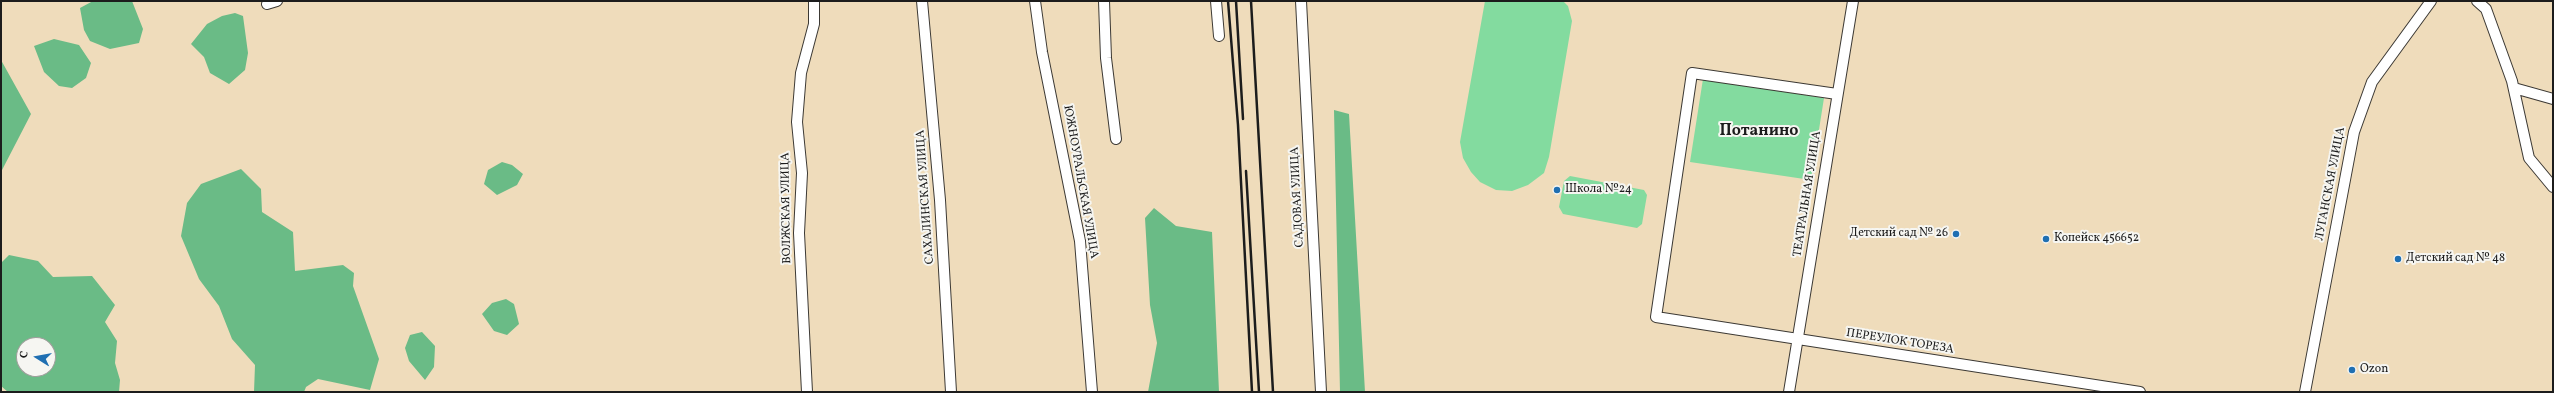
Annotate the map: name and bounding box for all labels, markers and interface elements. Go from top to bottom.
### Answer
street label: ЮЖНОУРАЛЬСКАЯ УЛИЦА [1059,104,1101,260]
district label: Потанино [1719,122,1799,142]
street label: ЛУГАНСКАЯ УЛИЦА [2313,126,2349,242]
street label: САХАЛИНСКАЯ УЛИЦА [914,129,938,265]
street label: ТЕАТРАЛЬНАЯ УЛИЦА [1791,130,1825,258]
street label: САДОВАЯ УЛИЦА [1288,146,1308,248]
street label: ВОЛЖСКАЯ УЛИЦА [779,152,795,264]
place label: Школа №24 [1565,183,1632,197]
marker: Школа №24 [1552,185,1562,195]
place label: Детский сад № 26 [1849,227,1948,241]
marker: Детский сад № 26 [1951,229,1961,239]
place label: Копейск 456652 [2054,232,2139,246]
marker: Копейск 456652 [2041,234,2051,244]
place label: Детский сад № 48 [2406,252,2505,266]
marker: Детский сад № 48 [2393,254,2403,264]
street label: ПЕРЕУЛОК ТОРЕЗА [1845,326,1955,358]
north arrow [16,337,56,377]
text: С [17,350,33,360]
place label: Ozon [2360,363,2388,377]
marker: Ozon [2347,365,2357,375]

